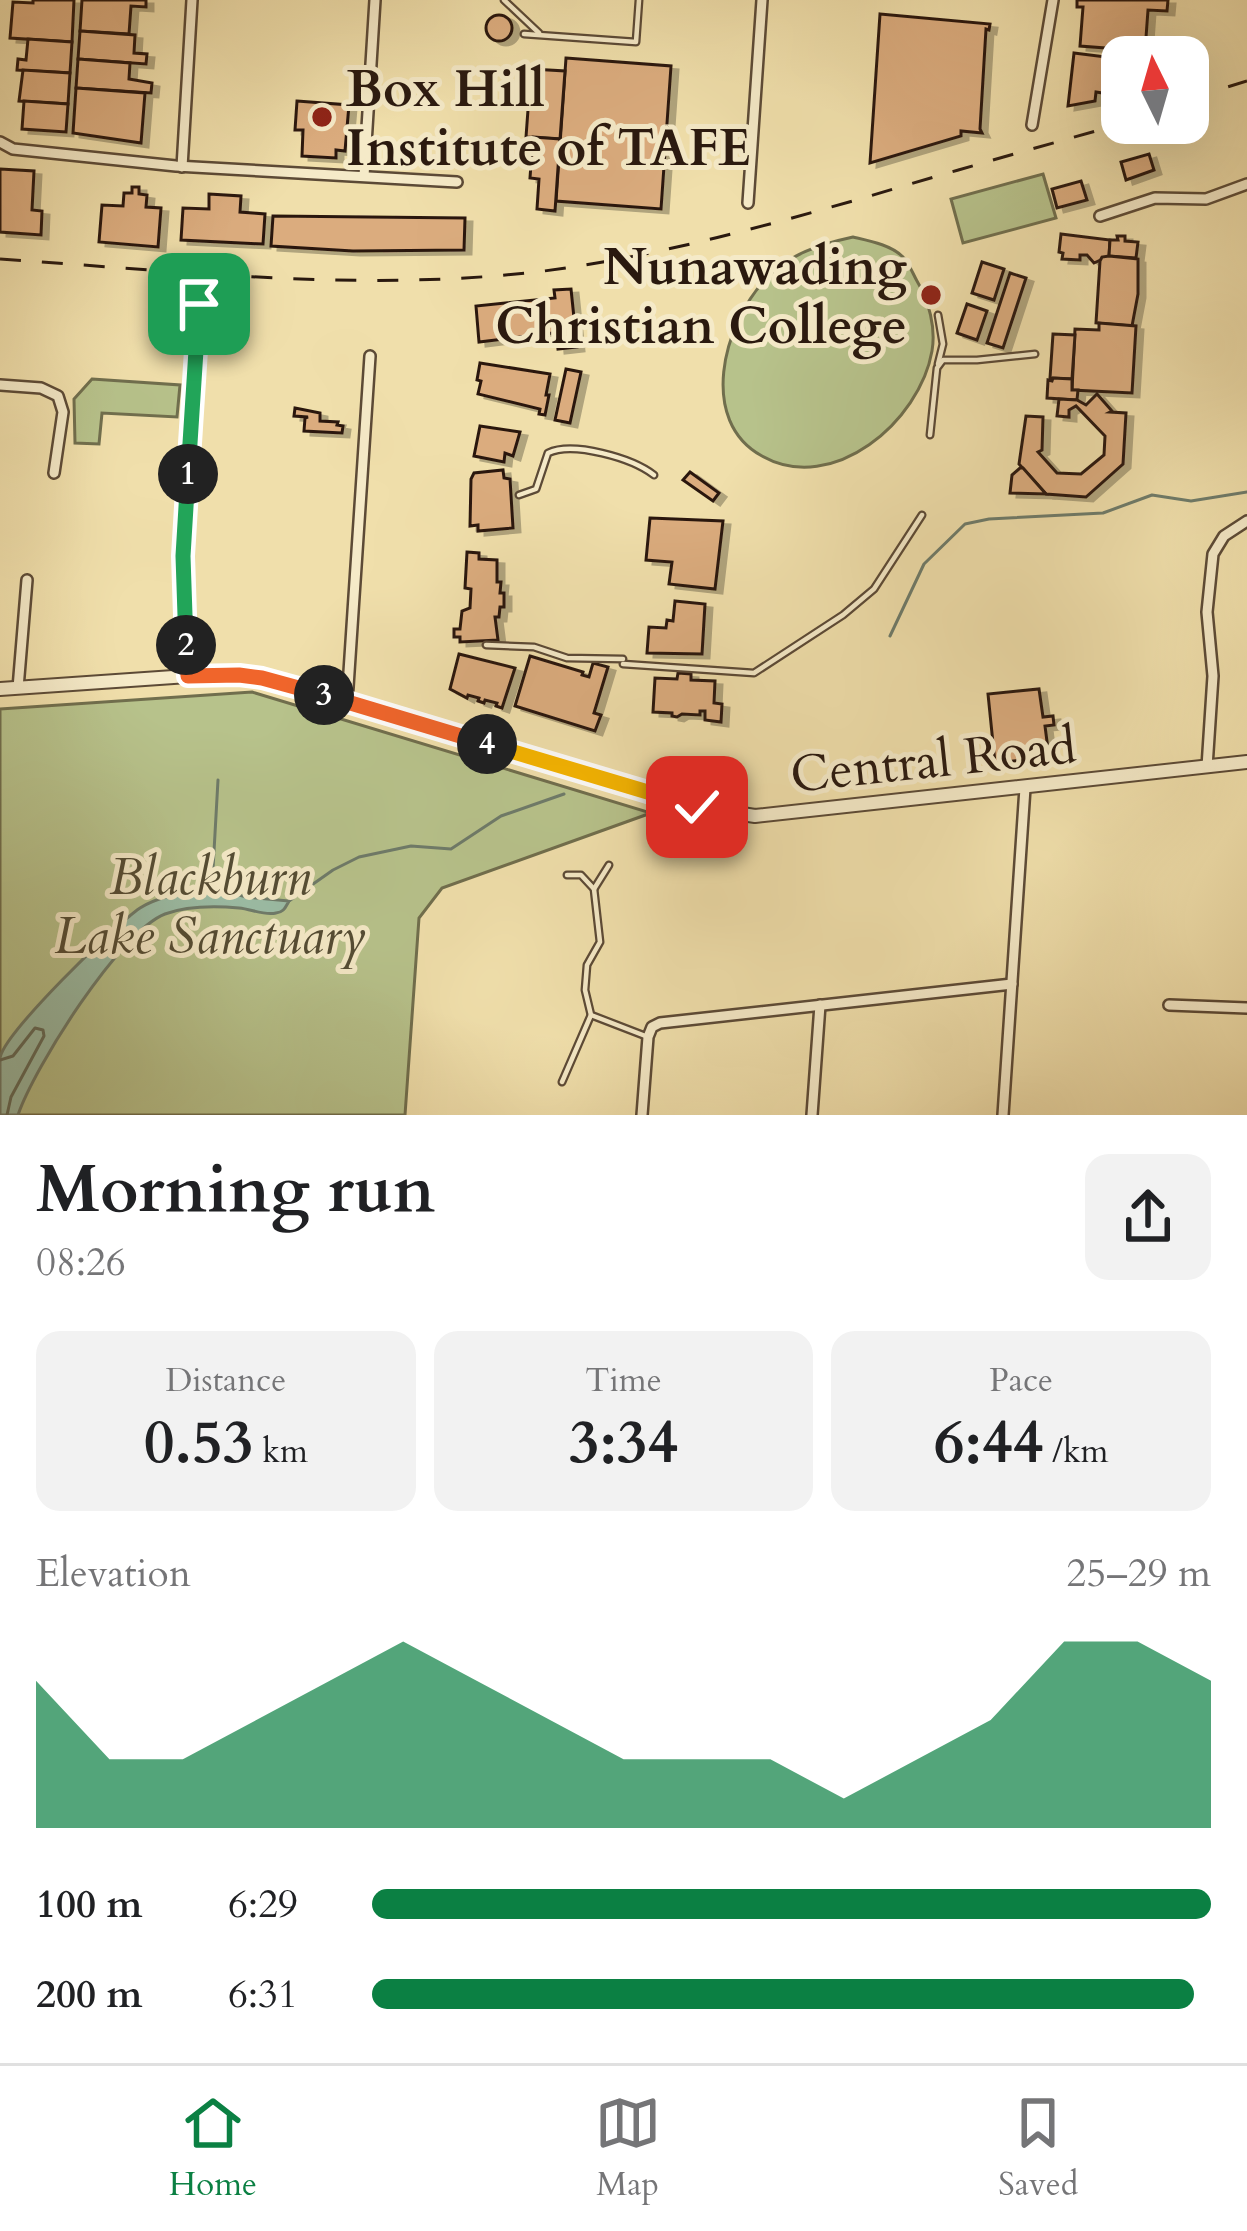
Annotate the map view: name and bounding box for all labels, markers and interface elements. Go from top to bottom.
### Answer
north arrow [1101,36,1209,144]
map controls [1101,36,1209,144]
place label: Box Hill Institute of TAFE [346,55,751,184]
marker: Box Hill Institute of TAFE [309,104,335,130]
place label: Nunawading Christian College [495,233,908,362]
pin [148,253,250,355]
icon: arrive [166,271,232,337]
marker: Nunawading Christian College [918,282,944,308]
pin: 1 [158,444,218,504]
text: 1 [180,451,196,496]
pin: 2 [156,615,216,675]
text: 2 [178,622,194,667]
pin: 3 [294,665,354,725]
text: 3 [316,672,332,717]
street label: Central Road [787,711,1079,811]
pin: 4 [457,714,517,774]
text: 4 [479,721,495,766]
pin [646,756,748,858]
icon: check [664,774,730,840]
park label: Blackburn Lake Sanctuary [54,843,366,972]
text: Morning run [36,1146,435,1235]
button: share [1085,1154,1211,1280]
text: 08:26 [36,1236,126,1289]
text: Distance [166,1358,286,1403]
text: Time [585,1358,662,1403]
text: Pace [989,1358,1053,1403]
text: 0.53 [144,1403,253,1484]
text: 3:34 [569,1403,678,1484]
text: 6:44 [934,1403,1043,1484]
text: km [253,1429,308,1474]
text: /km [1043,1429,1109,1474]
text: Elevation [36,1547,191,1600]
text: 25–29 m [1066,1547,1211,1600]
text: 100 m [36,1878,142,1931]
text: 6:29 [228,1878,298,1931]
text: 200 m [36,1968,142,2021]
text: 6:31 [228,1968,298,2021]
tab: Home [169,2090,257,2207]
tab: Map [595,2090,661,2207]
tab: Saved [998,2090,1078,2207]

